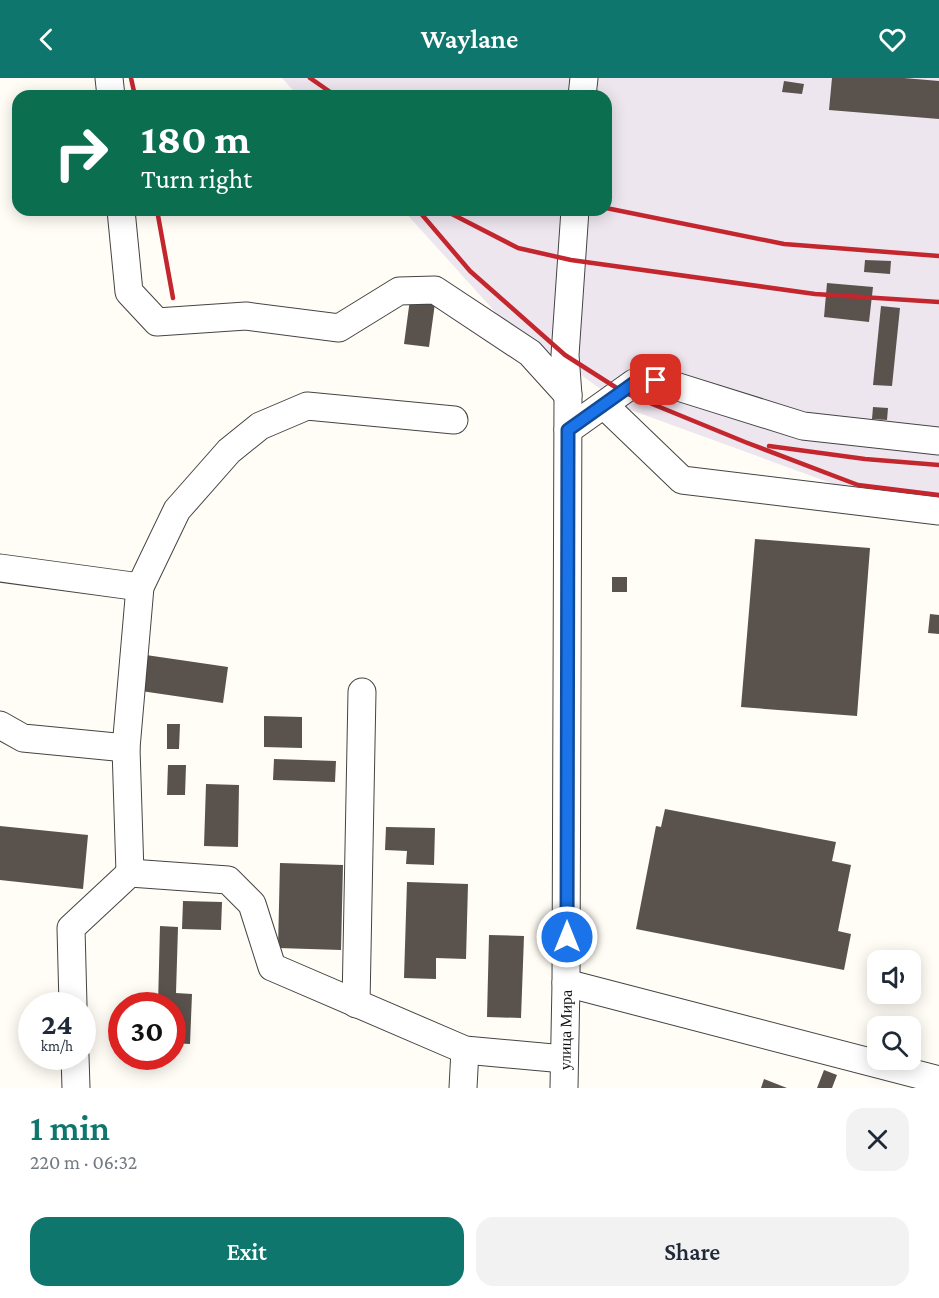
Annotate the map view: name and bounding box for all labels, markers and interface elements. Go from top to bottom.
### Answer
icon: back [30,23,63,56]
icon: heart [876,23,909,56]
text: Waylane [421,24,518,54]
icon: right [42,114,120,192]
text: 180 m [141,115,250,162]
text: Turn right [141,164,252,194]
pin [630,354,681,405]
icon: arrive [639,363,672,396]
position arrow [535,905,599,969]
map controls [867,950,921,1070]
button: sound [867,950,921,1004]
street label: улица Мира [556,990,575,1070]
speed limit sign: 30 [108,992,186,1070]
text: 24 [41,1007,73,1040]
button: search [867,1016,921,1070]
text: km/h [41,1038,73,1054]
text: 1 min [30,1108,110,1148]
button: close [846,1108,909,1171]
text: 220 m · 06:32 [30,1151,137,1173]
button: Exit [30,1217,464,1286]
button: Share [476,1217,909,1286]

